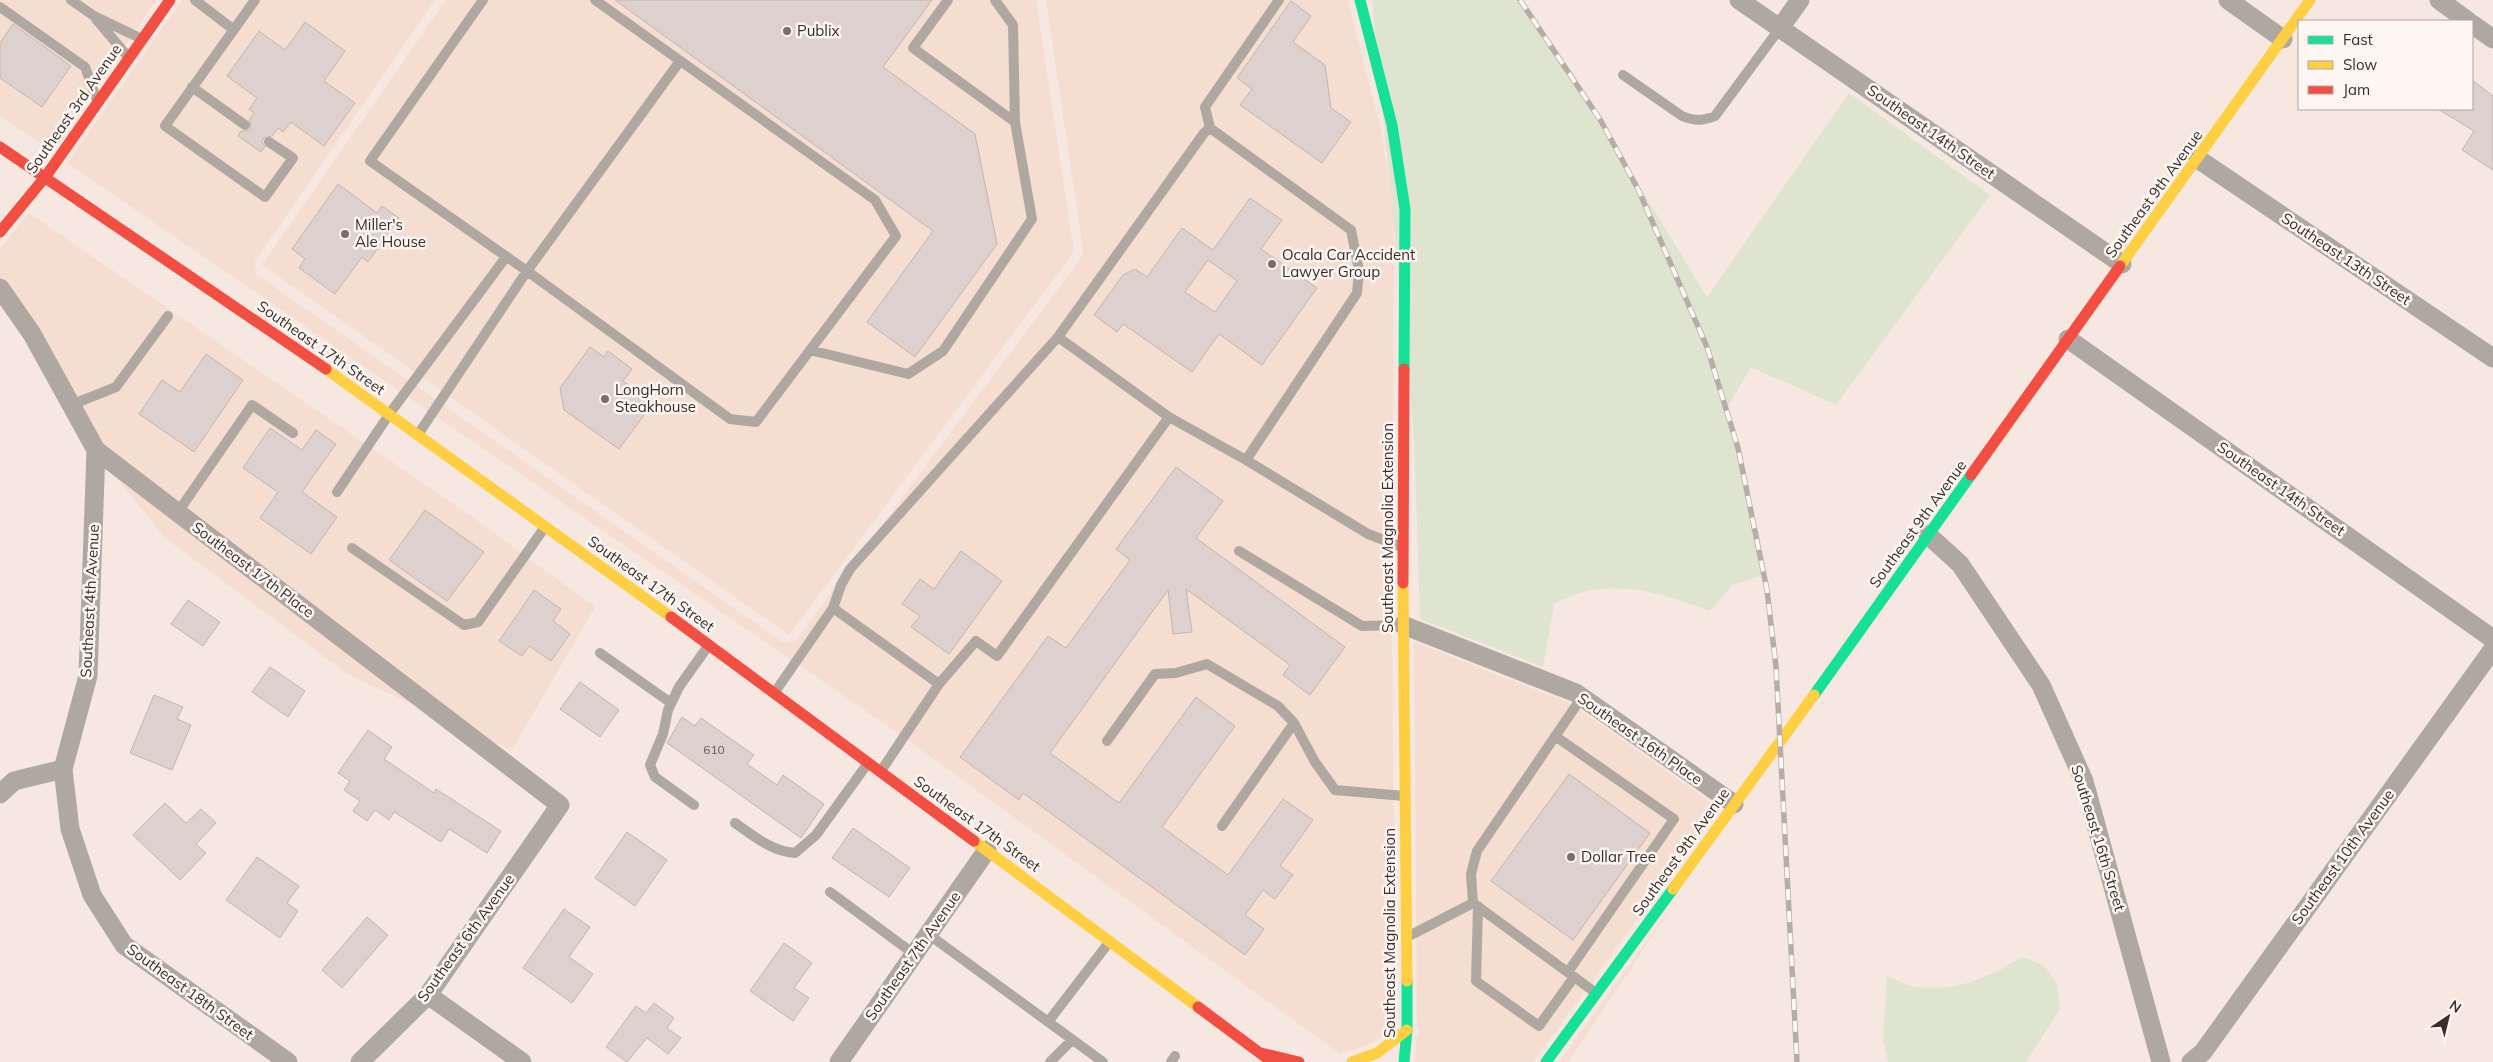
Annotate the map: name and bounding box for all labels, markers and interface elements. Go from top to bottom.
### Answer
legend [2298,20,2473,110]
place label: Publix [797,21,840,40]
marker: Publix [781,25,793,37]
text: Fast [2343,30,2373,49]
street label: Southeast 3rd Avenue [22,40,125,177]
text: Slow [2343,55,2377,74]
street label: Southeast 14th Street [1864,80,1999,183]
text: Jam [2343,80,2370,99]
street label: Southeast 9th Avenue [2101,126,2206,261]
street label: Southeast 13th Street [2278,208,2414,309]
place label: Miller's Ale House [355,215,426,251]
marker: Miller's Ale House [339,228,351,240]
place label: Ocala Car Accident Lawyer Group [1282,245,1415,281]
marker: Ocala Car Accident Lawyer Group [1266,258,1278,270]
street label: Southeast 17th Street [254,296,389,399]
place label: LongHorn Steakhouse [615,380,696,416]
marker: LongHorn Steakhouse [599,393,611,405]
street label: Southeast Magnolia Extension [1378,423,1397,633]
street label: Southeast 14th Street [2214,437,2349,540]
street label: Southeast 9th Avenue [1865,456,1970,591]
street label: Southeast 17th Place [188,517,318,622]
street label: Southeast 4th Avenue [76,524,103,678]
street label: Southeast 17th Street [584,531,718,636]
street label: Southeast 16th Place [1574,688,1706,789]
house number: 610 [703,742,725,757]
street label: Southeast 16th Street [2067,763,2130,913]
street label: Southeast 17th Street [910,771,1044,876]
street label: Southeast 9th Avenue [1628,784,1733,919]
street label: Southeast 10th Avenue [2287,785,2398,928]
street label: Southeast Magnolia Extension [1380,828,1399,1038]
place label: Dollar Tree [1581,847,1656,866]
marker: Dollar Tree [1565,851,1577,863]
street label: Southeast 6th Avenue [413,870,518,1005]
street label: Southeast 7th Avenue [861,887,964,1024]
street label: Southeast 18th Street [123,939,257,1044]
north arrow [2423,992,2473,1042]
text: N [2446,996,2465,1017]

